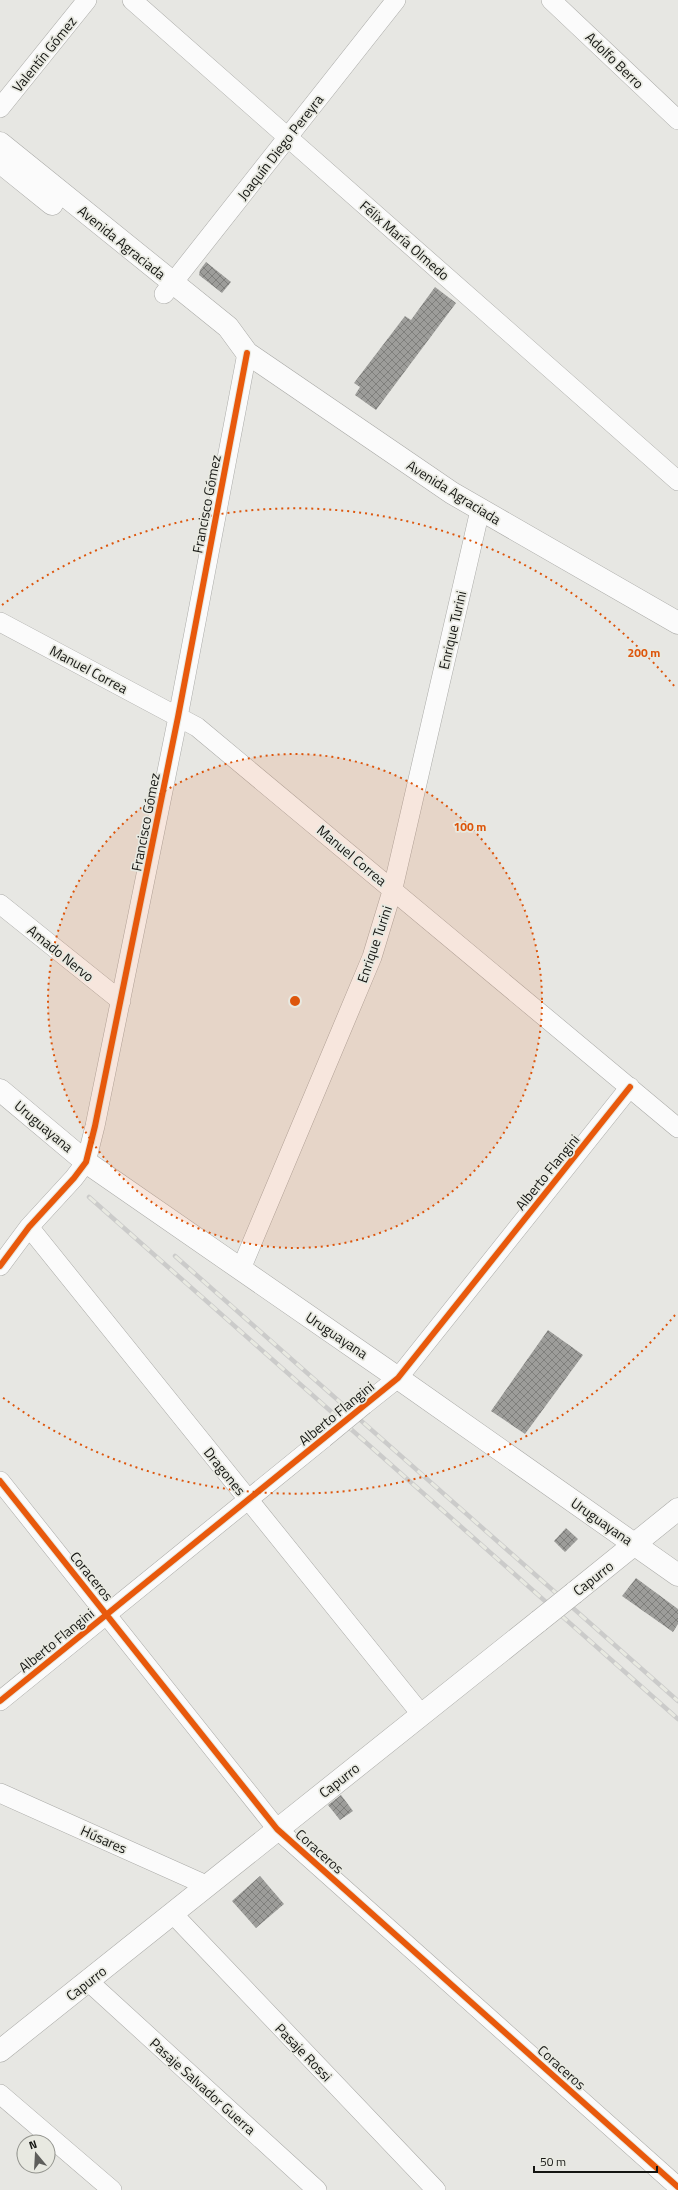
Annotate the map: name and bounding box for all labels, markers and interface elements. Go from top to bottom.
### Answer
street label: Valentín Gómez [7,12,81,96]
street label: Adolfo Berro [581,27,649,93]
street label: Joaquín Diego Pereyra [232,90,328,204]
street label: Félix María Olmedo [356,195,454,285]
street label: Avenida Agraciada [74,200,170,284]
street label: Francisco Gómez [186,453,226,555]
street label: Avenida Agraciada [403,455,505,529]
street label: Enrique Turini [433,589,471,671]
street label: Manuel Correa [46,640,132,698]
text: 200 m [628,643,660,662]
street label: Francisco Gómez [125,771,165,873]
text: 100 m [454,817,486,836]
street label: Manuel Correa [312,819,392,891]
street label: Enrique Turini [351,903,397,985]
street label: Amado Nervo [23,920,99,986]
centre of rings [288,994,302,1008]
street label: Uruguayana [10,1095,78,1157]
street label: Alberto Flangini [510,1130,584,1214]
street label: Uruguayana [302,1306,372,1364]
street label: Alberto Flangini [294,1376,378,1450]
street label: Dragones [199,1442,251,1500]
street label: Uruguayana [567,1492,637,1550]
street label: Coraceros [65,1547,119,1605]
street label: Capurro [568,1555,618,1601]
street label: Alberto Flangini [14,1603,98,1677]
street label: Capurro [314,1757,364,1803]
street label: Húsares [77,1820,131,1858]
street label: Coraceros [291,1824,349,1878]
street label: Capurro [61,1960,111,2006]
street label: Pasaje Rossi [271,2018,337,2086]
street label: Pasaje Salvador Guerra [145,2033,261,2139]
street label: Coraceros [533,2040,591,2094]
north arrow [16,2134,56,2174]
text: N [27,2136,39,2153]
scale bar [534,2148,657,2174]
text: 50 m [540,2152,566,2171]

